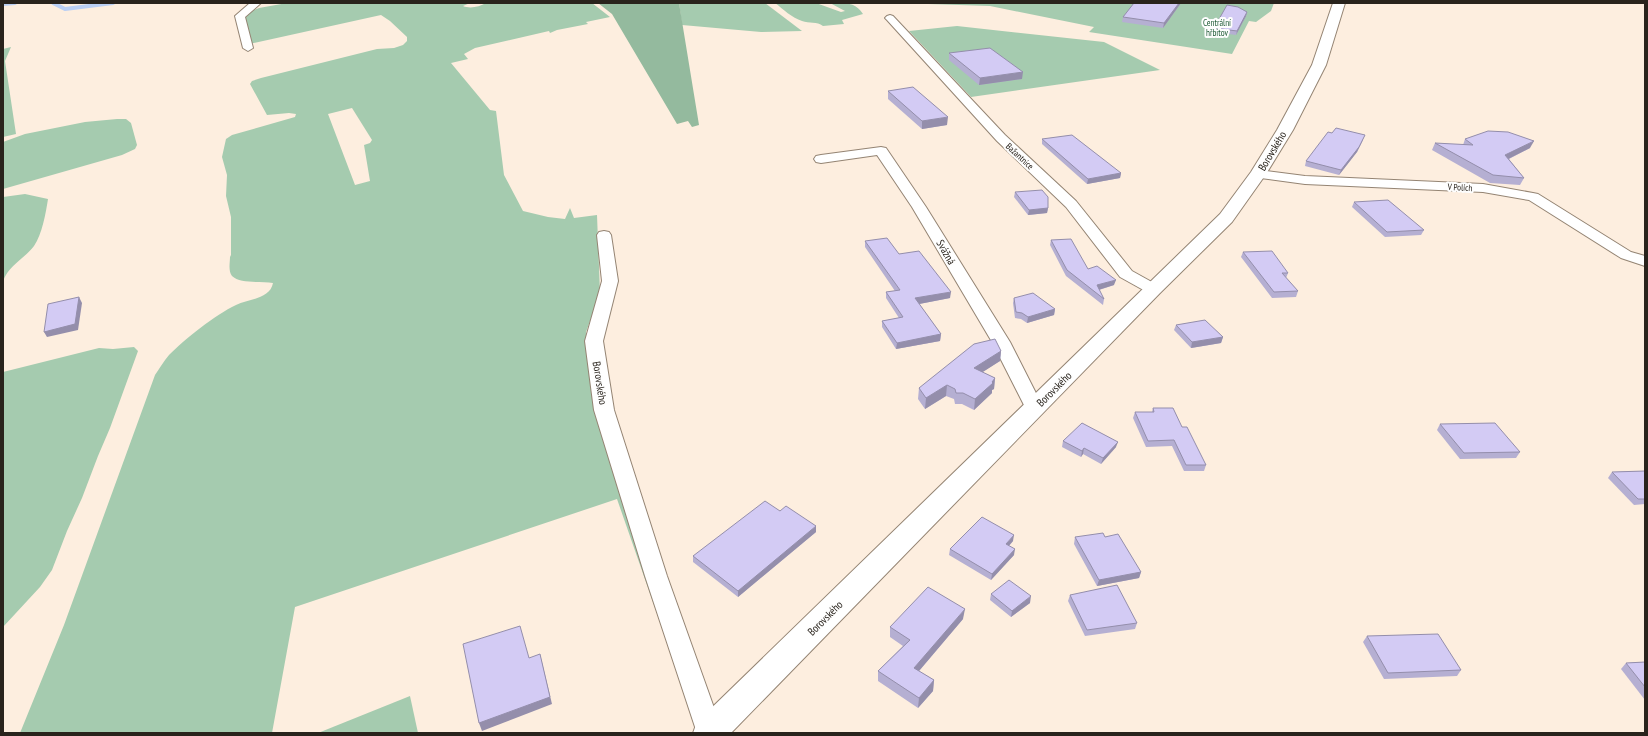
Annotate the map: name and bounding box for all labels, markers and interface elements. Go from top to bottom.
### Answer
park label: Centrální hřbitov [1203,17,1231,38]
street label: Borovského [1255,128,1289,173]
street label: Bažantnice [1004,140,1036,172]
street label: V Polích [1446,181,1473,193]
street label: Svážná [933,237,959,267]
street label: Borovského [590,360,610,406]
street label: Borovského [1034,368,1075,409]
street label: Borovského [805,597,846,638]

